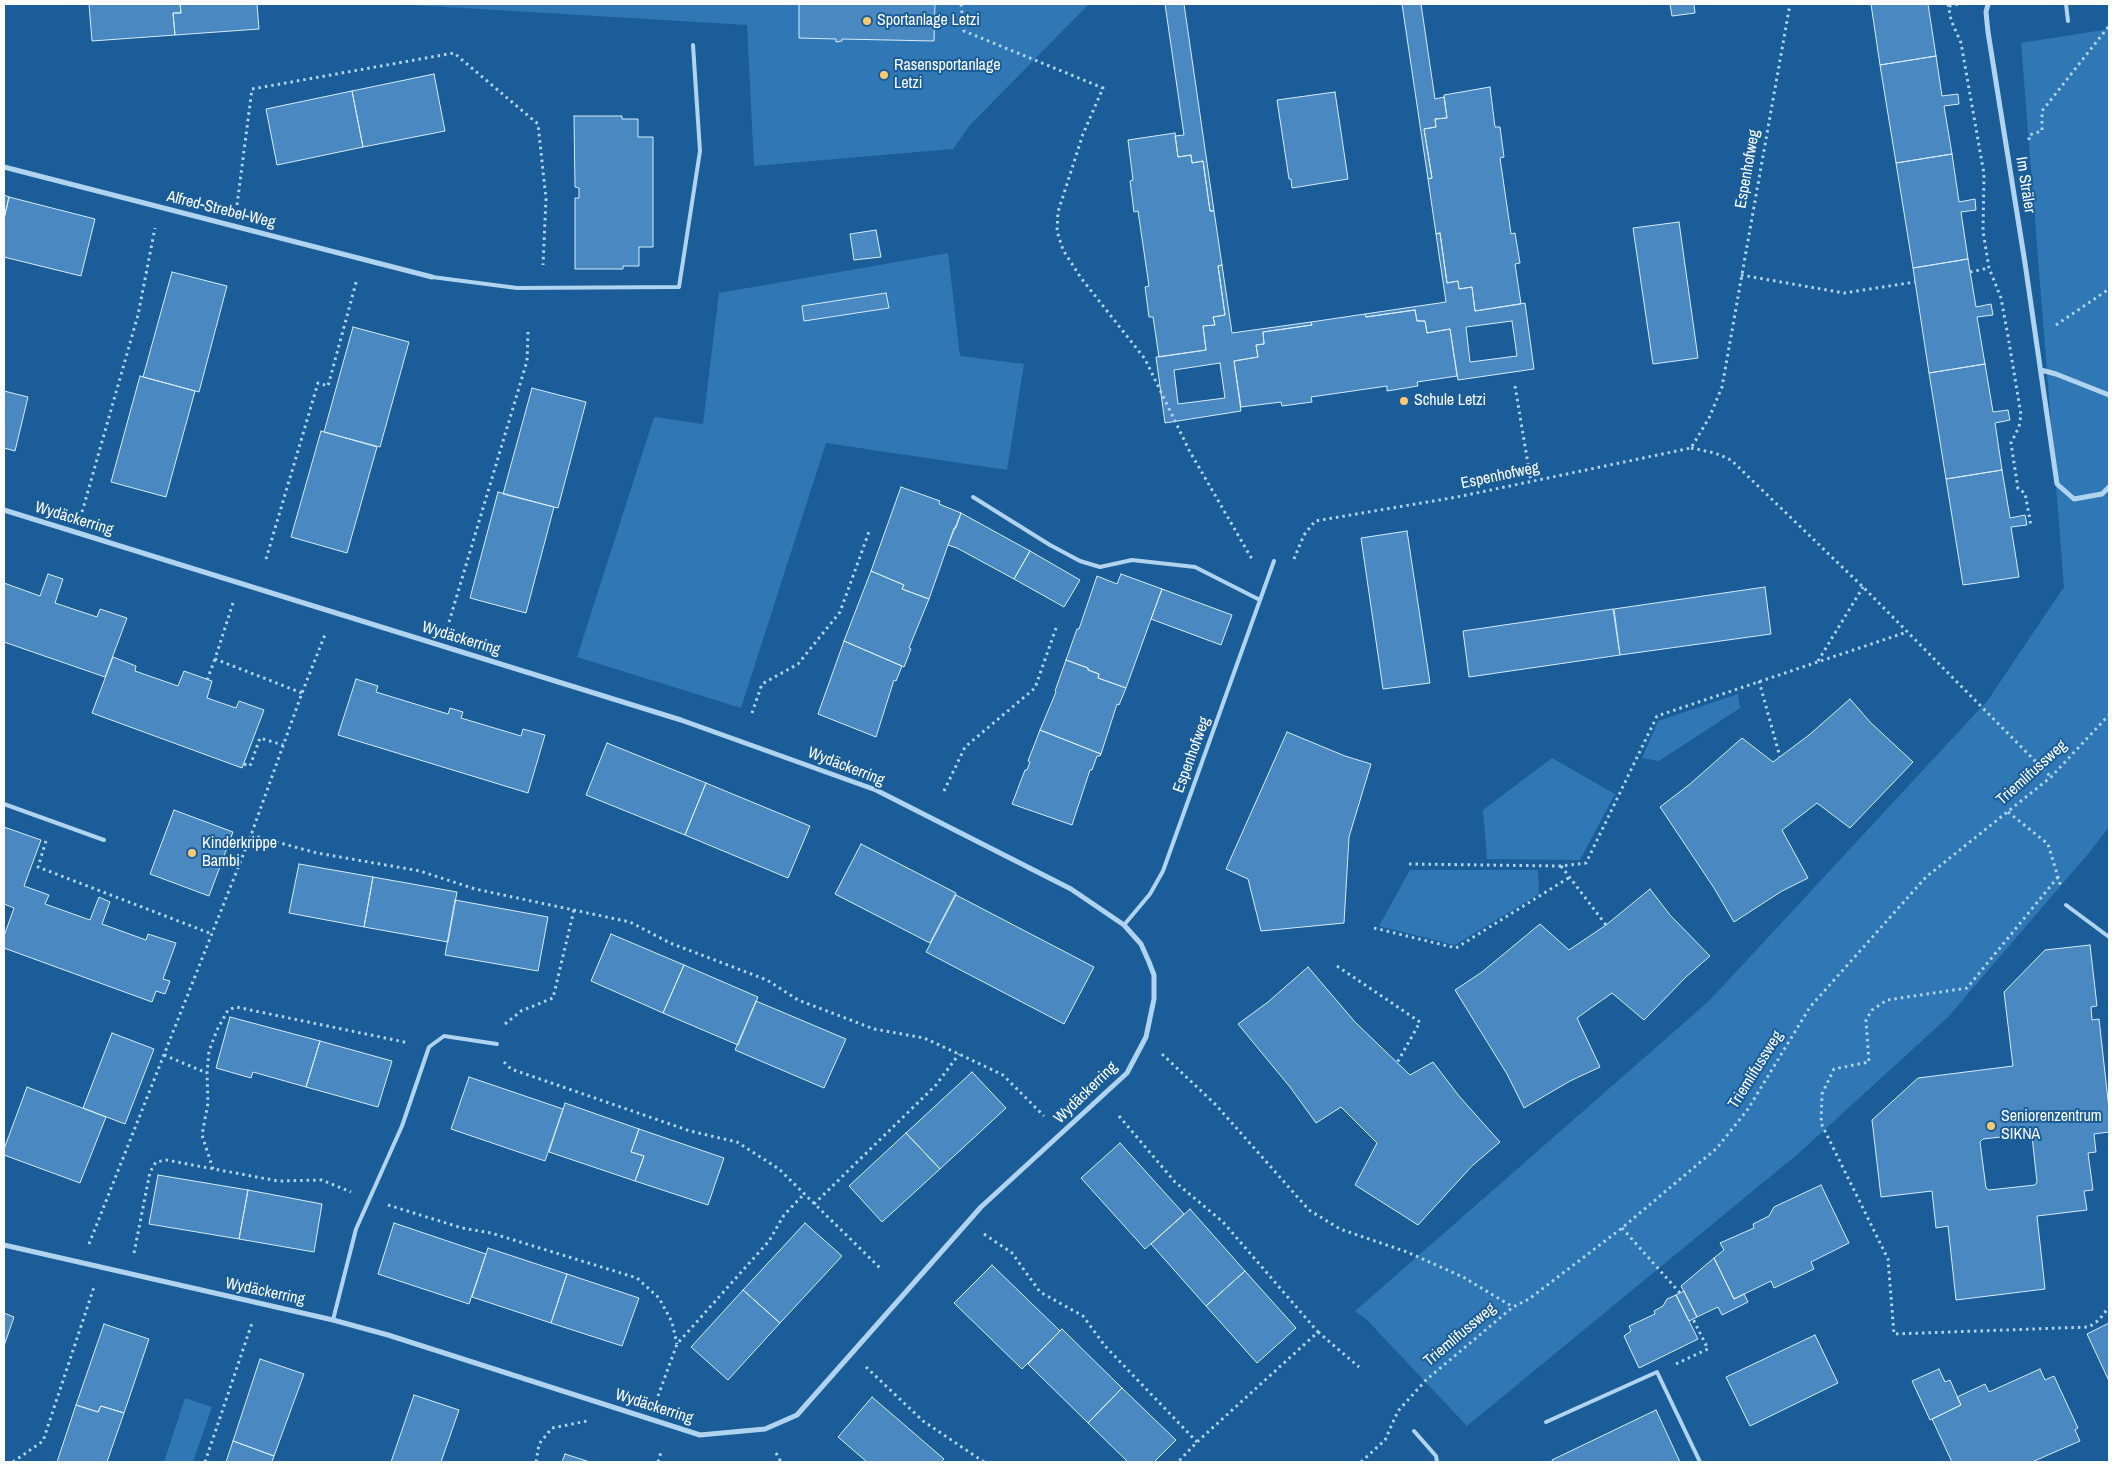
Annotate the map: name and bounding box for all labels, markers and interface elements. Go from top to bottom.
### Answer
place label: Sportanlage Letzi [877,11,980,31]
marker: Sportanlage Letzi [861,15,873,27]
place label: Rasensportanlage Letzi [894,56,1000,94]
marker: Rasensportanlage Letzi [878,69,890,81]
street label: Espenhofweg [1732,128,1764,210]
street label: Im Sträler [2011,155,2039,215]
street label: Alfred-Strebel-Weg [165,187,277,233]
place label: Schule Letzi [1414,391,1486,411]
marker: Schule Letzi [1398,395,1410,407]
street label: Espenhofweg [1459,458,1541,494]
street label: Wydäckerring [33,498,115,540]
street label: Wydäckerring [420,618,502,660]
street label: Espenhofweg [1169,714,1215,796]
street label: Triemlifussweg [1993,736,2071,810]
street label: Wydäckerring [805,744,887,790]
place label: Kinderkrippe Bambi [202,834,277,872]
marker: Kinderkrippe Bambi [186,847,198,859]
street label: Triemlifussweg [1724,1027,1788,1113]
street label: Wydäckerring [1050,1058,1122,1128]
place label: Seniorenzentrum SIKNA [2001,1107,2102,1145]
marker: Seniorenzentrum SIKNA [1985,1120,1997,1132]
street label: Wydäckerring [223,1274,307,1310]
street label: Triemlifussweg [1420,1299,1500,1371]
street label: Wydäckerring [613,1385,695,1429]

